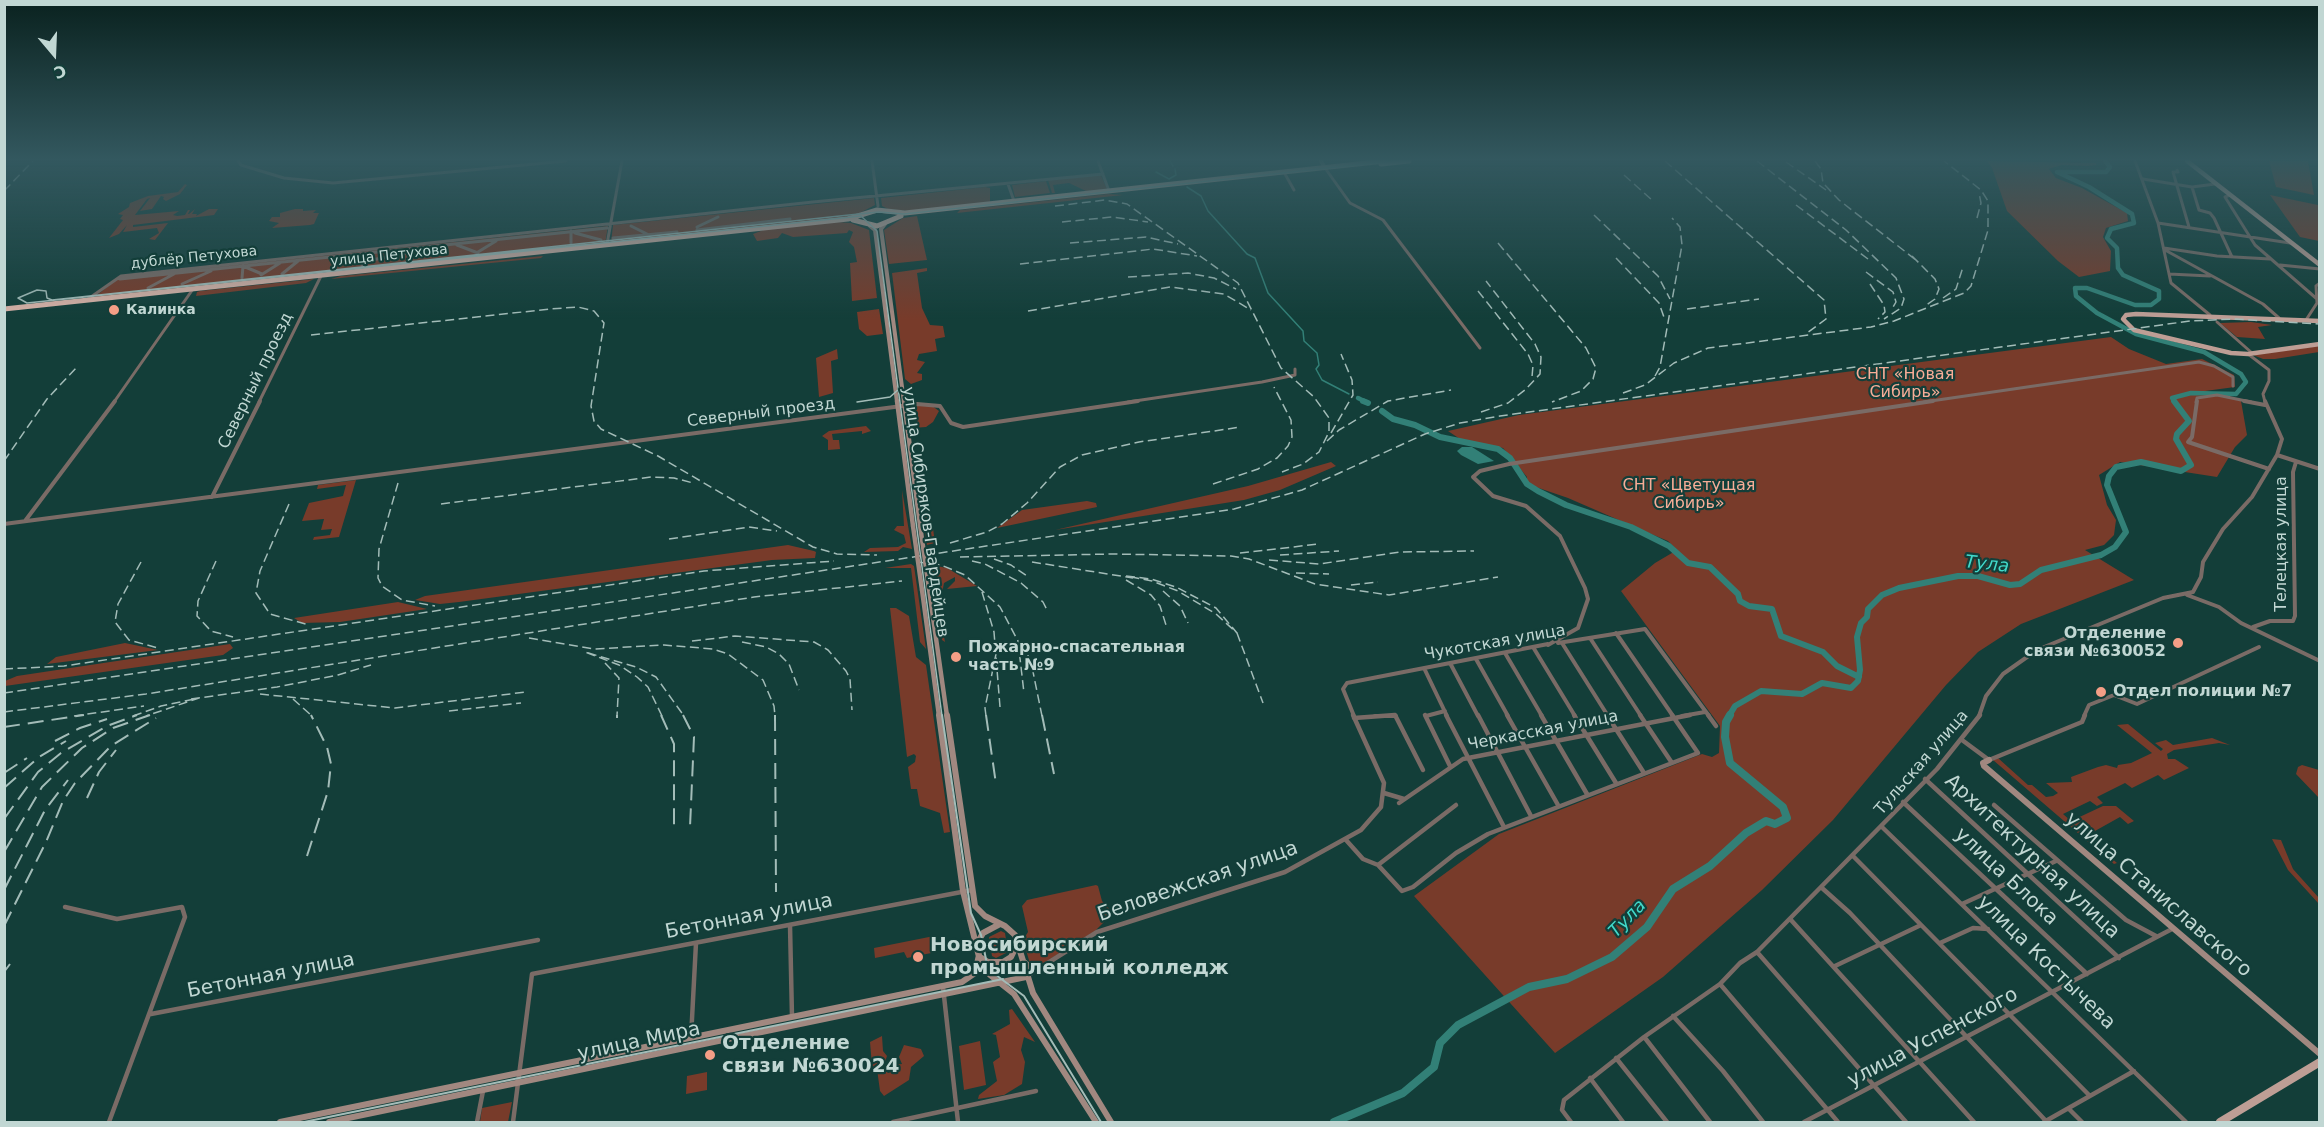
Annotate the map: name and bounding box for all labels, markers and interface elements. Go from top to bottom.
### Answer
north arrow [24,24,84,84]
text: С [51,61,69,82]
street label: улица Петухова [329,241,449,271]
street label: дублёр Петухова [130,243,258,273]
place label: Калинка [126,302,196,318]
marker: Калинка [107,303,121,317]
street label: Северный проезд [215,310,297,452]
park label: СНТ «Новая Сибирь» [1856,365,1954,403]
street label: улица Сибиряков-Гвардейцев [898,386,952,638]
street label: Северный проезд [686,394,836,432]
park label: СНТ «Цветущая Сибирь» [1623,476,1755,514]
street label: Телецкая улица [2272,476,2292,612]
water label: Тула [1964,552,2010,578]
street label: Чукотская улица [1423,621,1567,665]
place label: Отделение связи №630052 [2024,624,2166,662]
marker: Отделение связи №630052 [2171,636,2185,650]
place label: Пожарно-спасательная часть №9 [968,638,1185,676]
marker: Пожарно-спасательная часть №9 [949,650,963,664]
place label: Отдел полиции №7 [2113,682,2292,702]
marker: Отдел полиции №7 [2094,685,2108,699]
street label: Черкасская улица [1466,707,1620,755]
street label: Тульская улица [1871,707,1973,819]
street label: Архитектурная улица [1939,770,2125,944]
street label: улица Станиславского [2060,807,2256,983]
street label: улица Блока [1949,823,2063,931]
street label: Беловежская улица [1095,836,1301,928]
street label: Бетонная улица [663,889,835,945]
street label: улица Костычева [1972,891,2120,1035]
water label: Тула [1605,896,1651,942]
place label: Новосибирский промышленный колледж [930,934,1229,981]
street label: Бетонная улица [185,948,357,1004]
marker: Новосибирский промышленный колледж [911,950,925,964]
street label: улица Успенского [1844,983,2022,1093]
street label: улица Мира [575,1017,703,1067]
place label: Отделение связи №630024 [722,1032,900,1079]
marker: Отделение связи №630024 [703,1048,717,1062]

